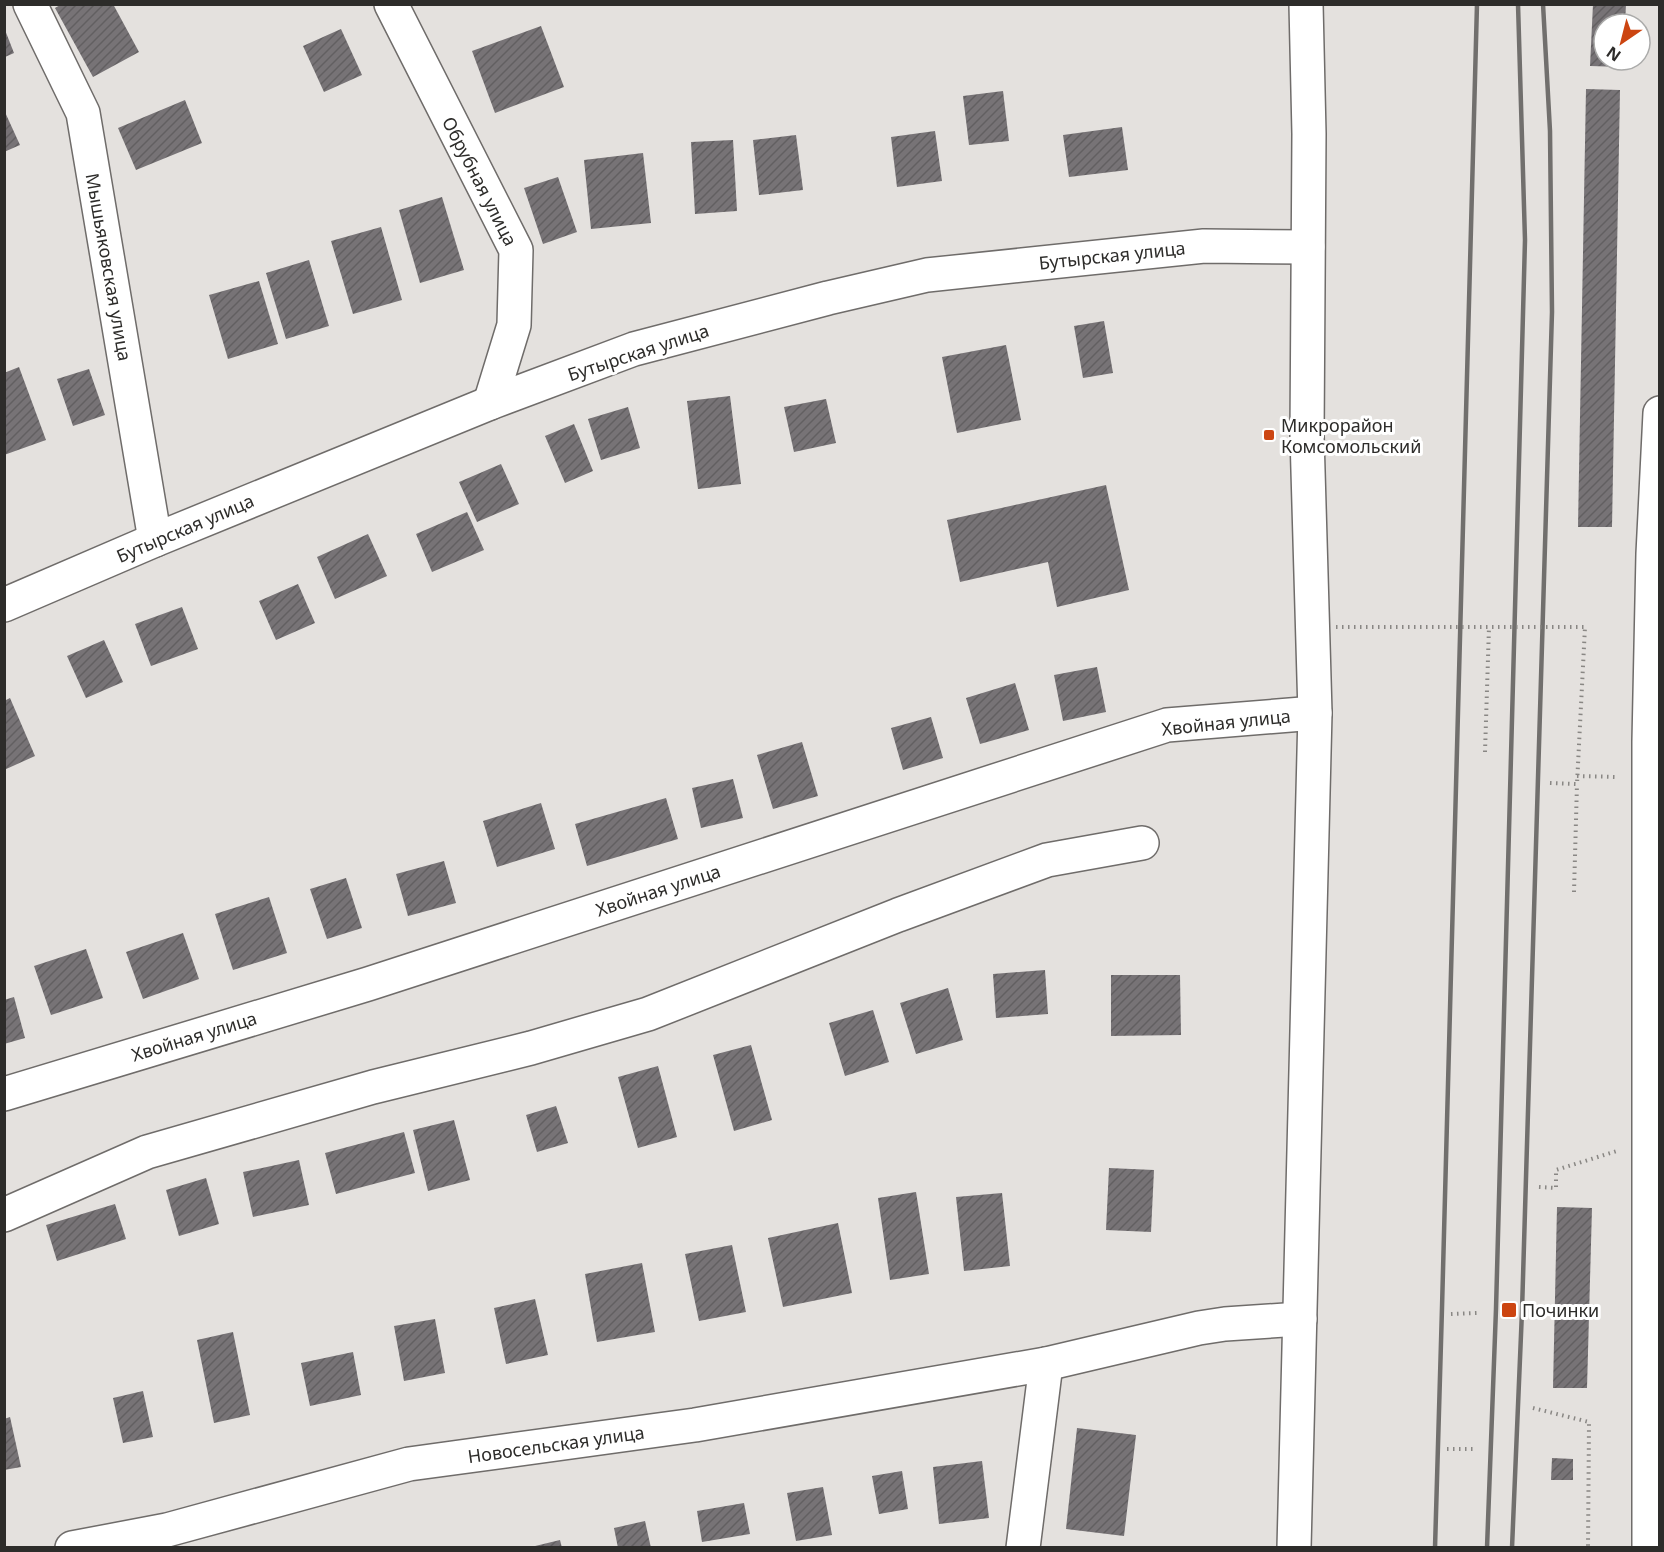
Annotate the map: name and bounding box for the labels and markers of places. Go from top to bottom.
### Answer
place label: Микрорайон Комсомольский [1281,413,1421,458]
marker: Микрорайон Комсомольский [1262,428,1276,442]
place label: Починки [1522,1298,1599,1322]
marker: Починки [1500,1301,1518,1319]

